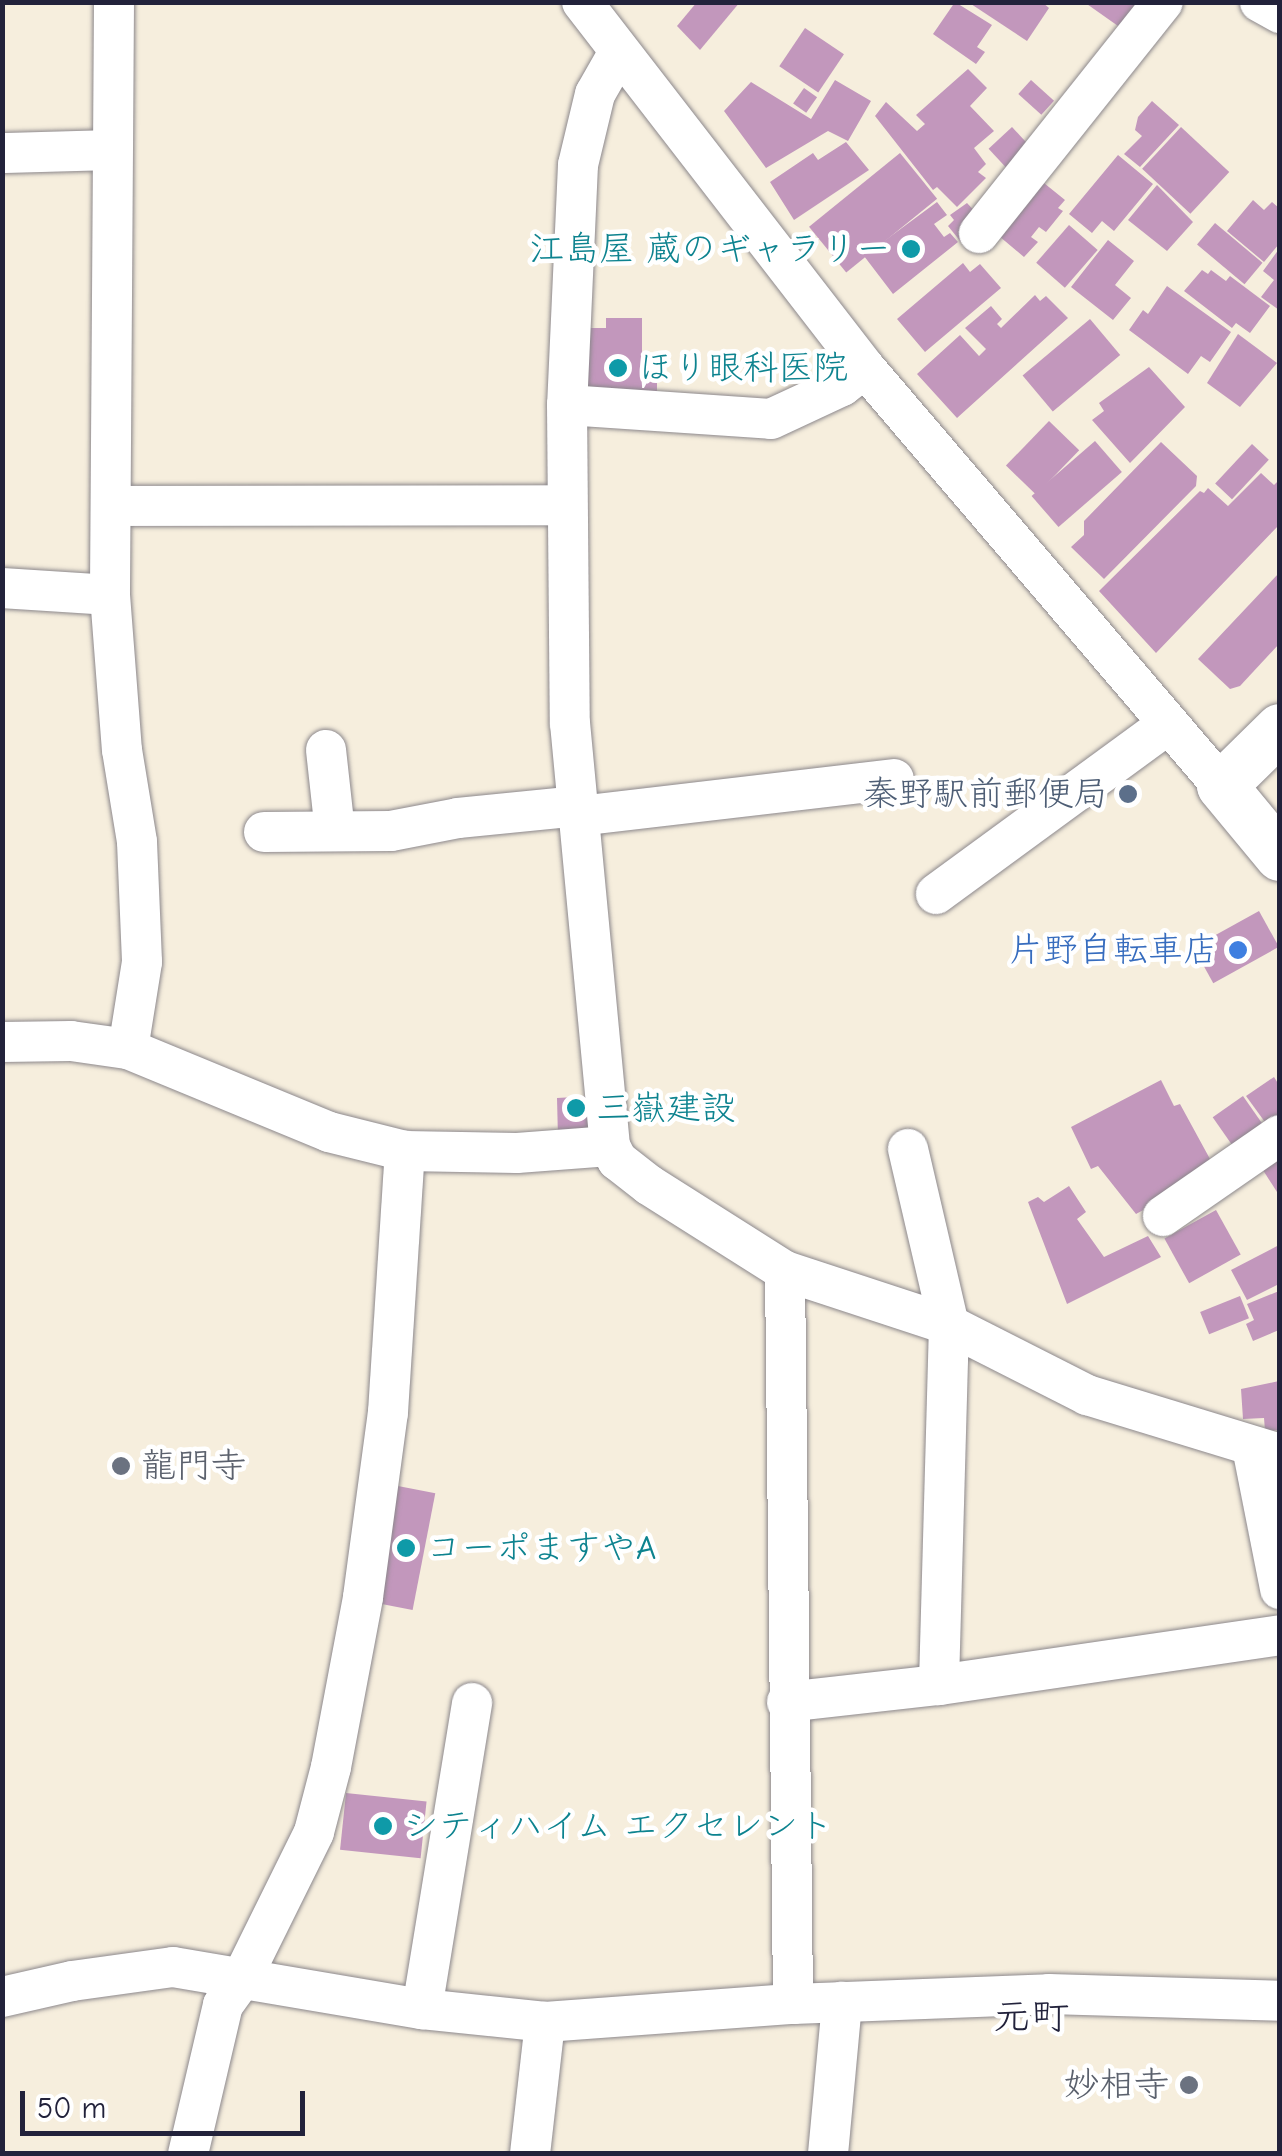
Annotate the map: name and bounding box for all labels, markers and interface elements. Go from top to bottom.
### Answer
place label: 江島屋 蔵のギャラリー [529,228,891,270]
marker: 江島屋 蔵のギャラリー [900,238,922,260]
place label: ほり眼科医院 [638,347,848,389]
marker: ほり眼科医院 [607,357,629,379]
place label: 秦野駅前郵便局 [863,773,1108,815]
marker: 秦野駅前郵便局 [1117,783,1139,805]
place label: 片野自転車店 [1008,929,1218,971]
marker: 片野自転車店 [1227,939,1249,961]
place label: 三嶽建設 [596,1087,736,1129]
marker: 三嶽建設 [565,1097,587,1119]
place label: 龍門寺 [141,1445,246,1487]
marker: 龍門寺 [110,1455,132,1477]
place label: コーポますやA [426,1527,656,1569]
marker: コーポますやA [395,1537,417,1559]
place label: シティハイム エクセレント [403,1805,835,1847]
marker: シティハイム エクセレント [372,1815,394,1837]
district label: 元町 [993,1995,1069,2041]
place label: 妙相寺 [1064,2064,1169,2106]
scale bar [25,2071,310,2133]
marker: 妙相寺 [1178,2074,1200,2096]
text: 50 m [37,2091,106,2126]

